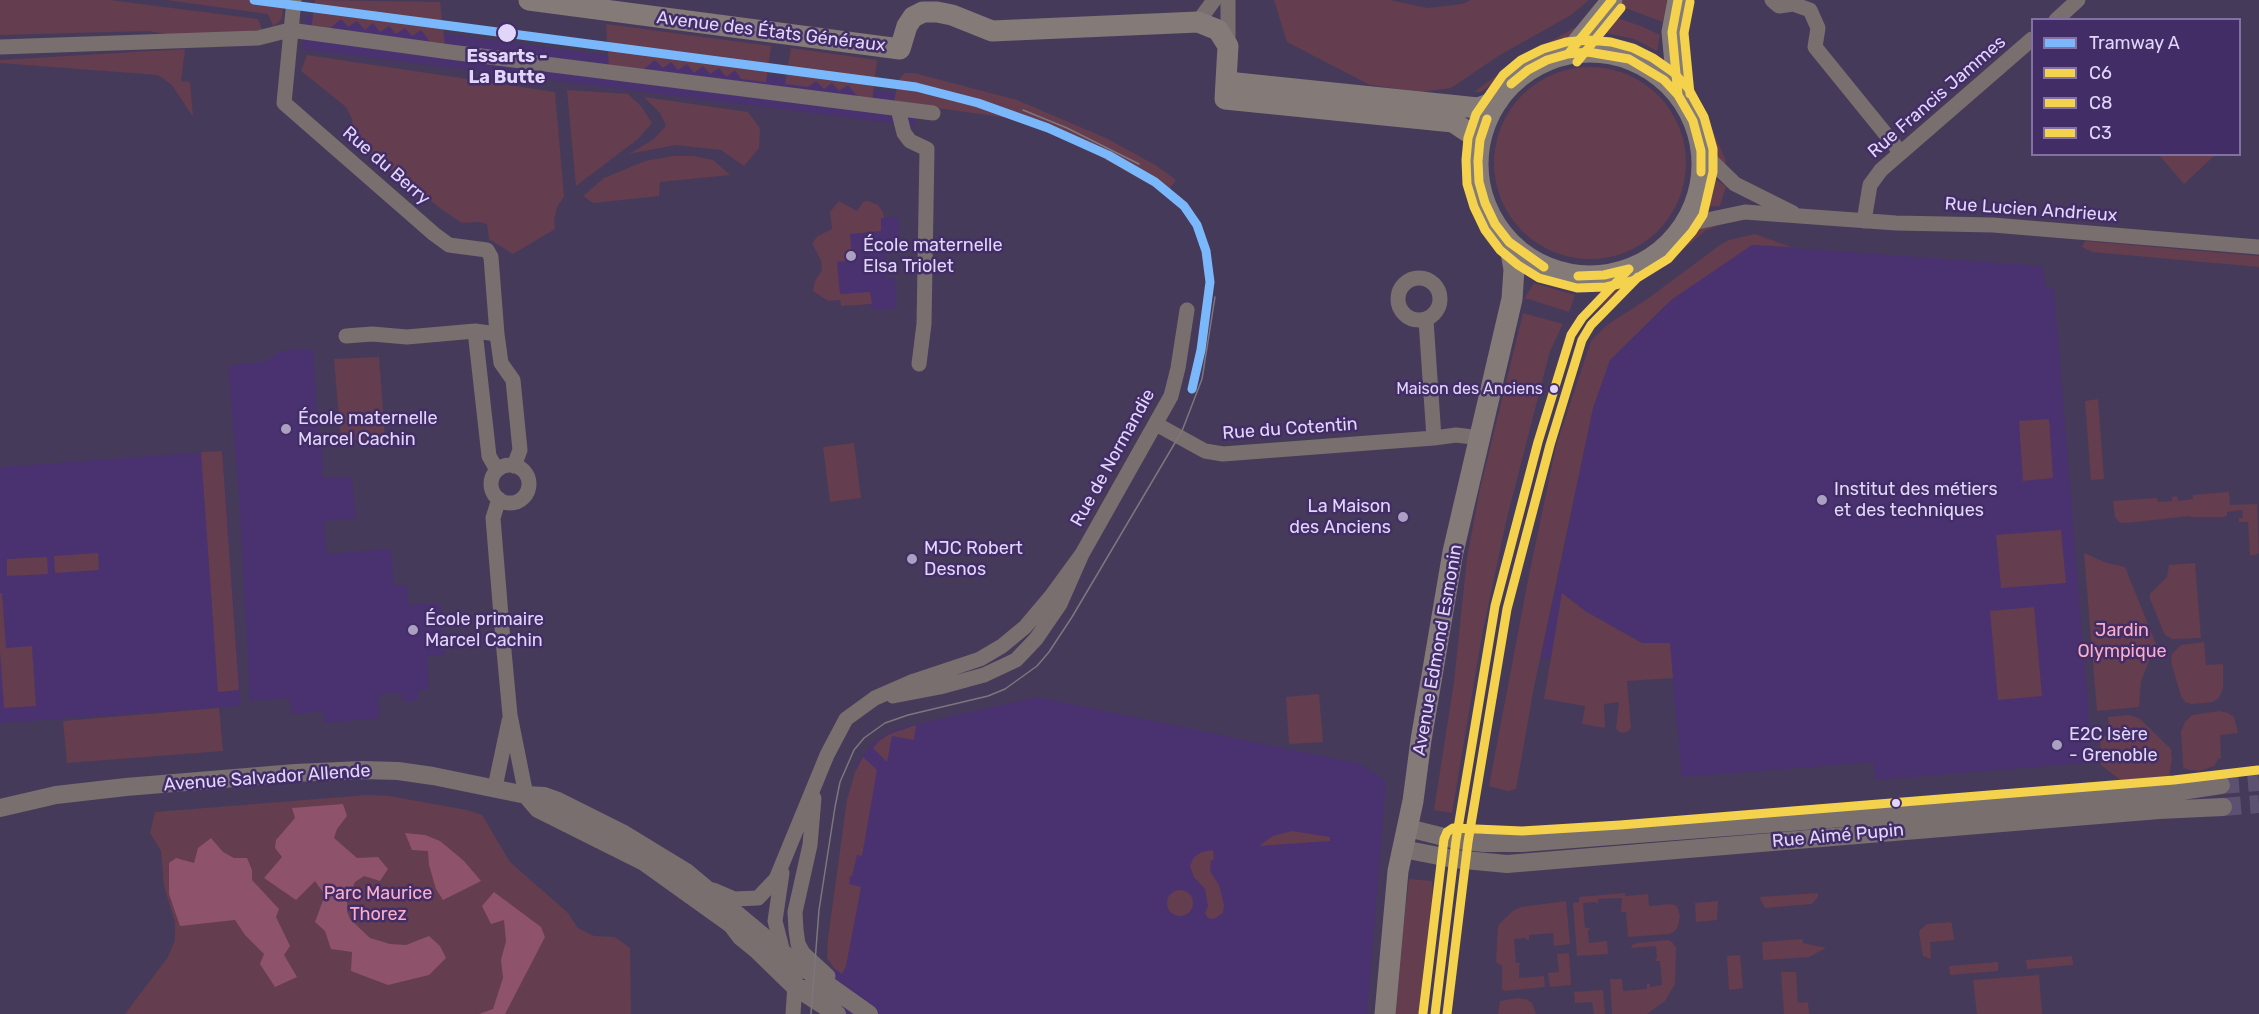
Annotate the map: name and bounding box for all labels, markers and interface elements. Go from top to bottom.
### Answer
street label: Avenue des États Généraux [655,7,887,57]
legend [2031,18,2241,156]
marker: Essarts - La Butte [496,22,518,44]
street label: Rue Francis Jammes [1864,31,2010,163]
text: Tramway A [2089,32,2180,54]
place label: Essarts - La Butte [467,46,547,88]
text: C6 [2089,62,2112,84]
text: C8 [2089,92,2112,114]
street label: Rue du Berry [338,122,434,210]
text: C3 [2089,122,2112,144]
street label: Rue Lucien Andrieux [1944,193,2118,227]
place label: École maternelle Elsa Triolet [863,235,1003,278]
marker: École maternelle Elsa Triolet [844,249,858,263]
place label: Maison des Anciens [1396,379,1543,399]
marker: Maison des Anciens [1548,383,1560,395]
street label: Rue de Normandie [1066,385,1160,531]
place label: École maternelle Marcel Cachin [298,408,438,450]
street label: Rue du Cotentin [1222,414,1358,444]
marker: École maternelle Marcel Cachin [279,422,293,436]
place label: Institut des métiers et des techniques [1834,479,1998,522]
marker: Institut des métiers et des techniques [1815,493,1829,507]
place label: La Maison des Anciens [1289,496,1391,538]
marker: La Maison des Anciens [1396,510,1410,524]
place label: MJC Robert Desnos [924,538,1023,580]
street label: Avenue Edmond Esmonin [1409,543,1467,757]
marker: MJC Robert Desnos [905,552,919,566]
place label: École primaire Marcel Cachin [425,609,544,652]
park label: Jardin Olympique [2077,620,2167,662]
marker: École primaire Marcel Cachin [406,623,420,637]
place label: E2C Isère - Grenoble [2069,724,2158,766]
marker: E2C Isère - Grenoble [2050,738,2064,752]
street label: Avenue Salvador Allende [163,760,371,796]
unlabelled marker [1890,797,1902,809]
street label: Rue Aimé Pupin [1771,819,1905,853]
park label: Parc Maurice Thorez [324,883,432,926]

